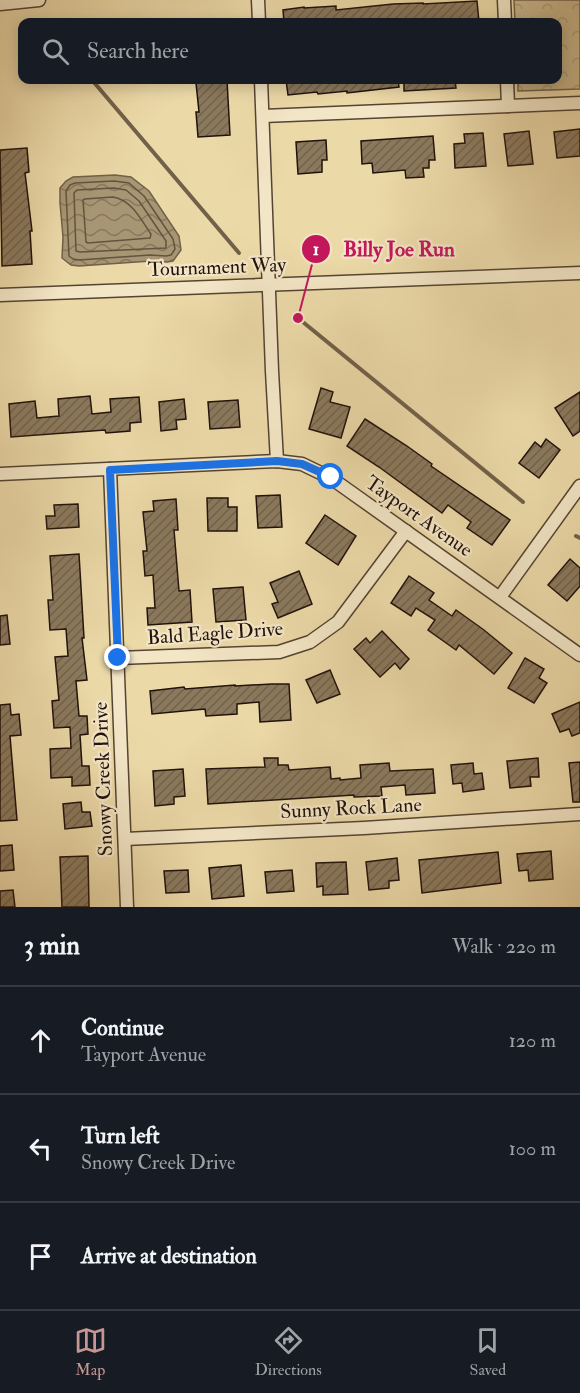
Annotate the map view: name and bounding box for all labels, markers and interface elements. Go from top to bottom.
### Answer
search box [18,18,562,84]
icon: search [39,35,72,68]
text: Search here [87,37,189,65]
callout: Billy Joe Run [301,229,467,268]
text: Billy Joe Run [343,236,455,263]
text: 1 [313,238,319,261]
street label: Tournament Way [147,252,288,282]
route start [317,463,343,489]
street label: Tayport Avenue [360,470,477,563]
street label: Bald Eagle Drive [146,616,284,650]
route end [104,644,130,670]
street label: Snowy Creek Drive [88,701,118,857]
street label: Sunny Rock Lane [280,792,422,824]
text: 3 min [24,930,80,962]
text: Walk · 220 m [452,934,556,959]
text: Continue [81,1014,164,1042]
icon: ahead [24,1024,57,1057]
text: 120 m [509,1028,556,1053]
text: Tayport Avenue [81,1042,206,1067]
text: Turn left [81,1122,160,1150]
icon: left [24,1132,57,1165]
text: 100 m [509,1136,556,1161]
text: Snowy Creek Drive [81,1150,235,1175]
icon: arrive [24,1240,57,1273]
text: Arrive at destination [81,1242,257,1270]
tab: Map [74,1324,107,1380]
tab: Directions [255,1324,322,1380]
tab: Saved [470,1324,506,1380]

